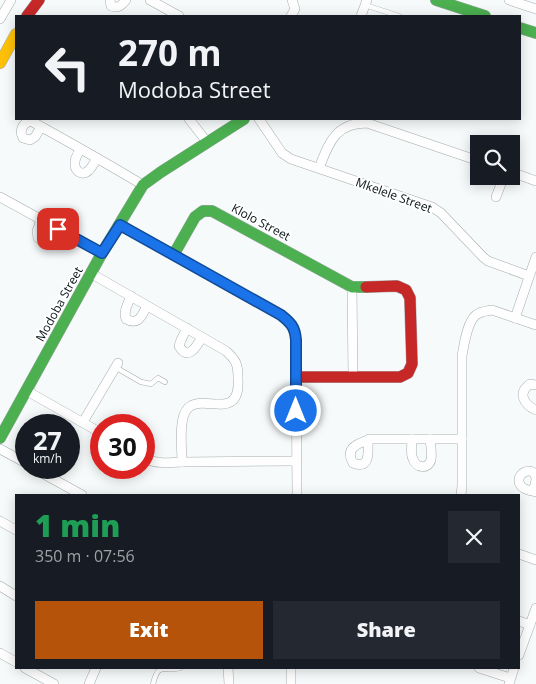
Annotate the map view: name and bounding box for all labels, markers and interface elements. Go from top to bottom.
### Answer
text: 270 m [118,29,222,76]
icon: left [35,35,100,100]
text: Modoba Street [118,74,271,104]
map controls [470,135,520,185]
button: search [470,135,520,185]
street label: Mkelele Street [353,173,435,217]
street label: Klolo Street [229,199,293,245]
pin [37,208,79,250]
icon: arrive [44,215,72,243]
street label: Modoba Street [31,263,87,345]
position arrow [269,384,321,436]
speed limit sign: 30 [90,414,155,479]
text: 27 [33,423,62,457]
text: km/h [33,450,62,467]
text: 1 min [35,505,120,546]
button: close [448,511,500,563]
text: 350 m · 07:56 [35,545,135,567]
button: Exit [35,601,263,659]
button: Share [273,601,500,659]

